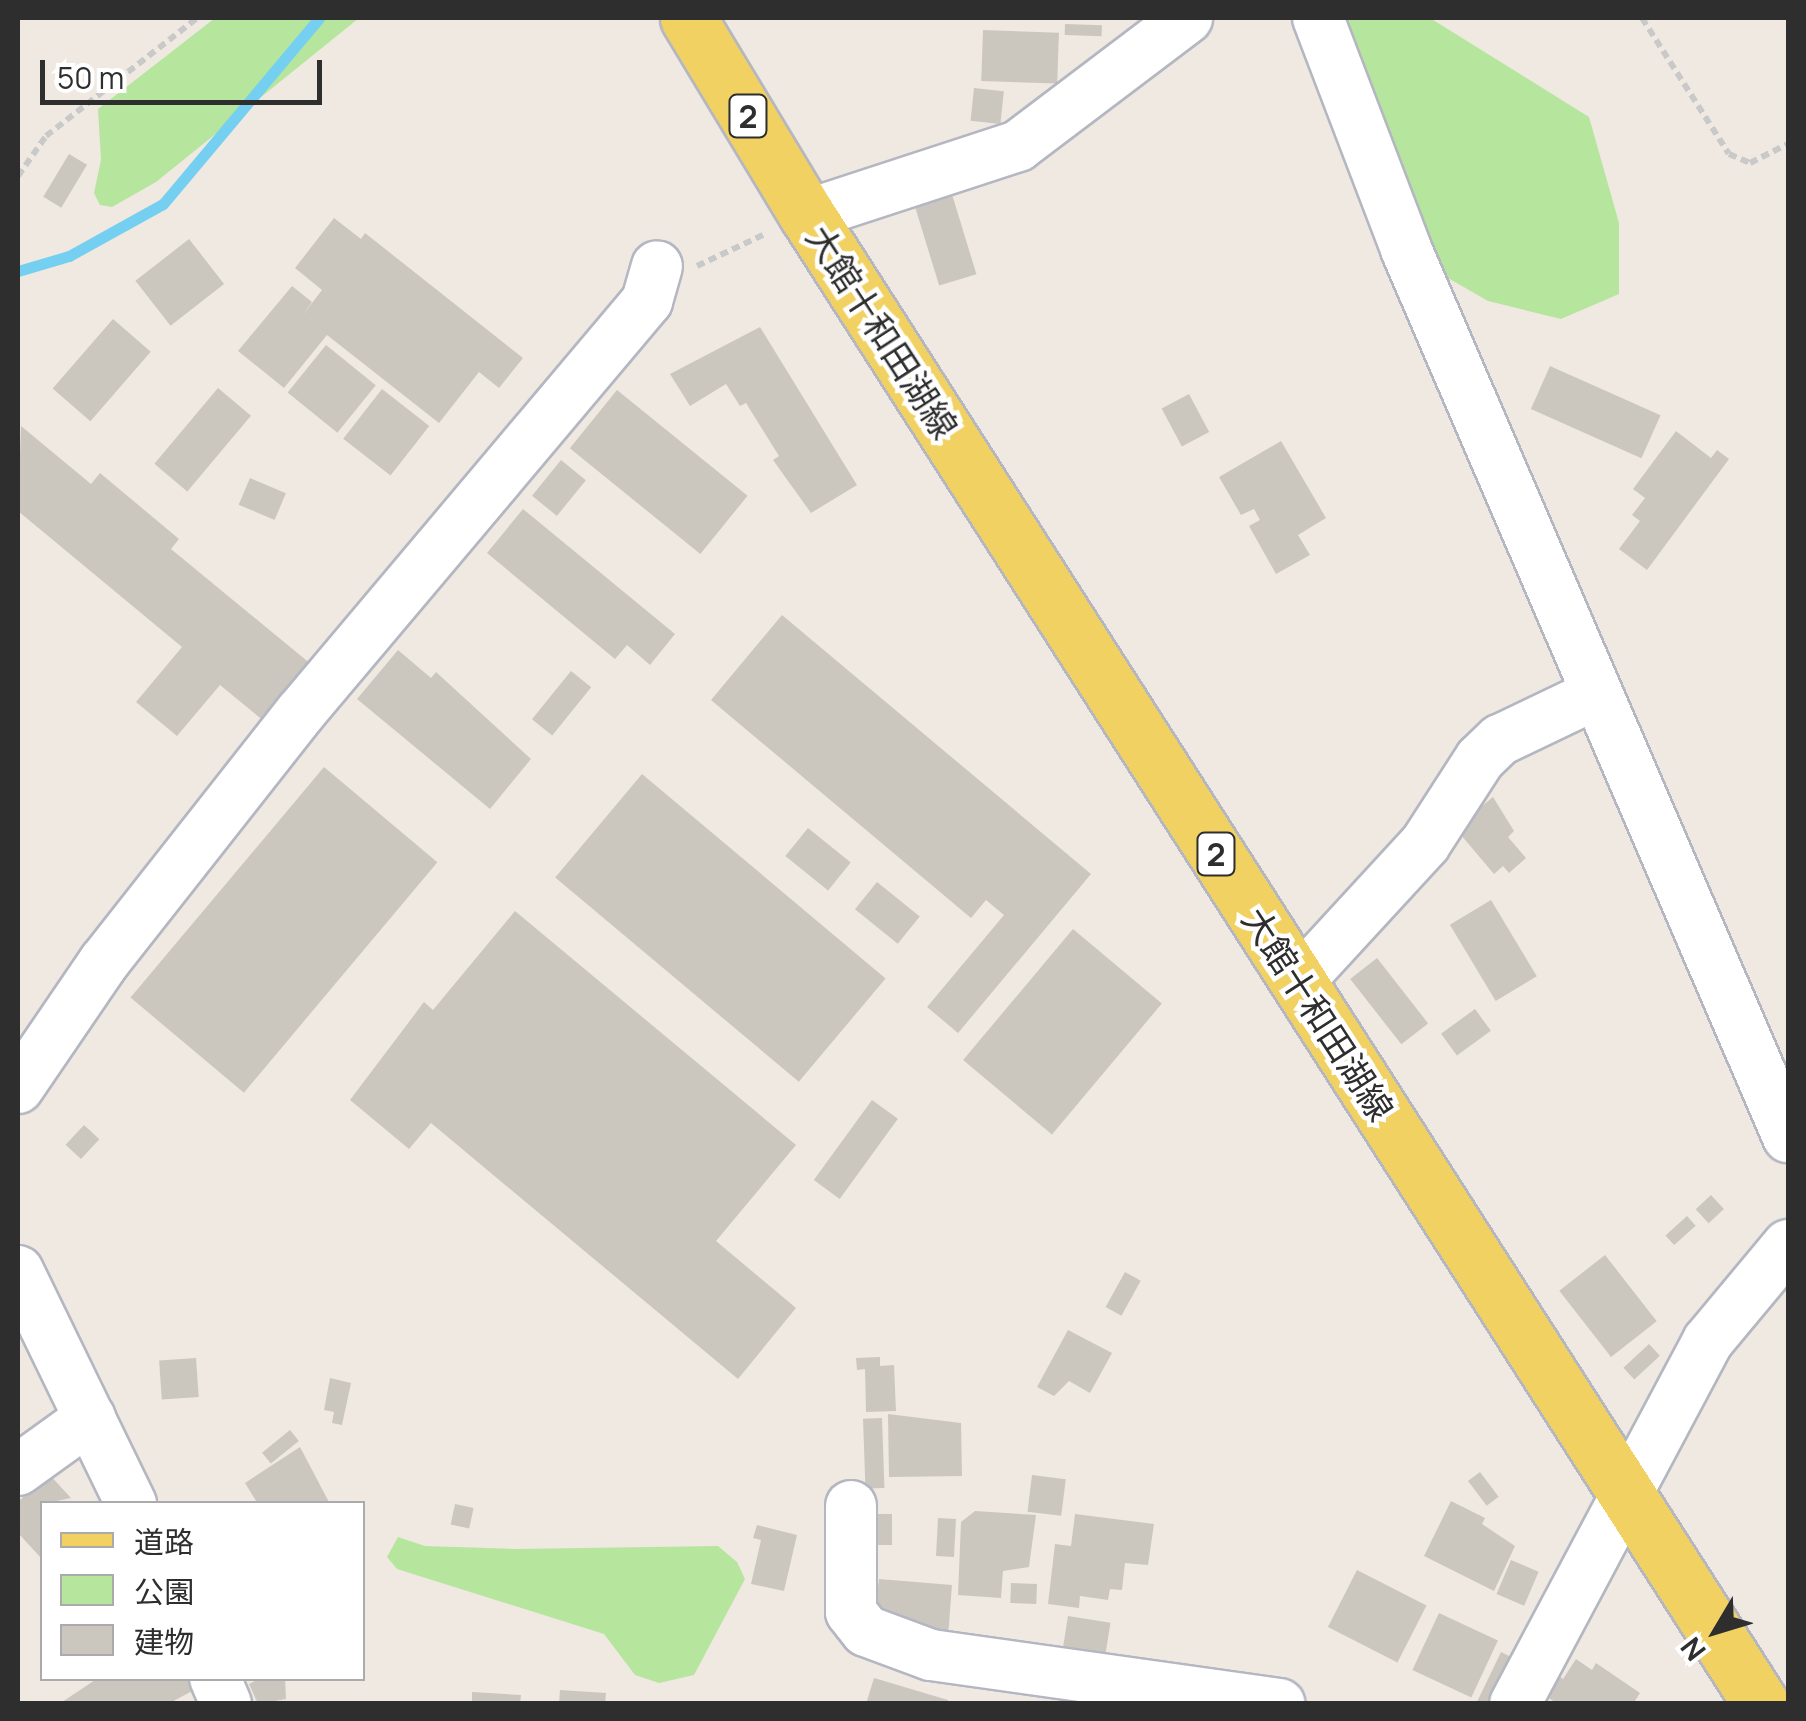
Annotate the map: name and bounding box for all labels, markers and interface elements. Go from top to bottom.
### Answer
scale bar [45,40,328,102]
text: 50 m [57,57,124,98]
road number: 2 [728,89,768,143]
street label: 大館十和田湖線 [798,218,966,446]
road number: 2 [1196,827,1236,881]
street label: 大館十和田湖線 [1234,900,1402,1128]
legend [40,1501,365,1681]
text: 道路 [134,1521,194,1562]
text: 公園 [134,1571,194,1612]
north arrow [1666,1581,1766,1681]
text: 建物 [134,1621,194,1662]
text: N [1671,1630,1714,1669]

